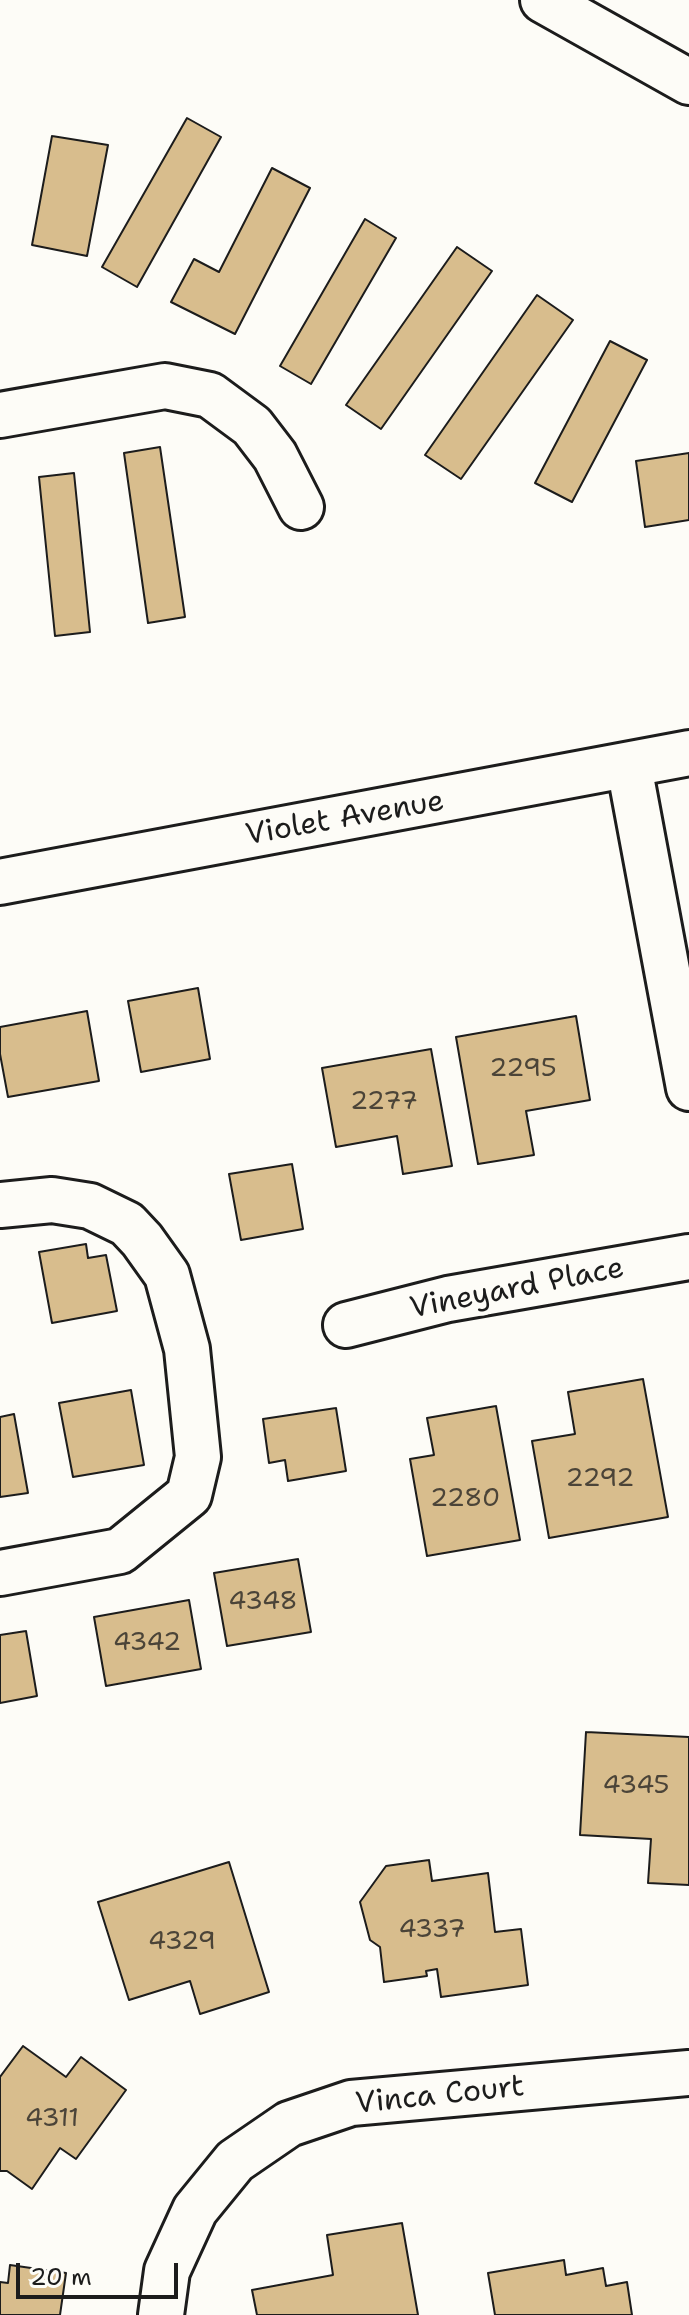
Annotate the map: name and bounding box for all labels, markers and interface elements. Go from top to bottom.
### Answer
street label: Violet Avenue [243,784,447,854]
house number: 2295 [489,1053,557,1085]
house number: 2277 [350,1086,418,1118]
street label: Vineyard Place [407,1251,627,1327]
house number: 2292 [566,1463,634,1495]
house number: 2280 [430,1483,500,1515]
house number: 4348 [228,1586,298,1618]
house number: 4342 [113,1627,181,1659]
house number: 4345 [602,1770,670,1802]
house number: 4337 [398,1914,466,1946]
house number: 4329 [148,1926,216,1958]
street label: Vinca Court [354,2069,526,2123]
house number: 4311 [25,2103,79,2135]
scale bar [20,2247,182,2297]
text: 20 m [30,2261,92,2293]

